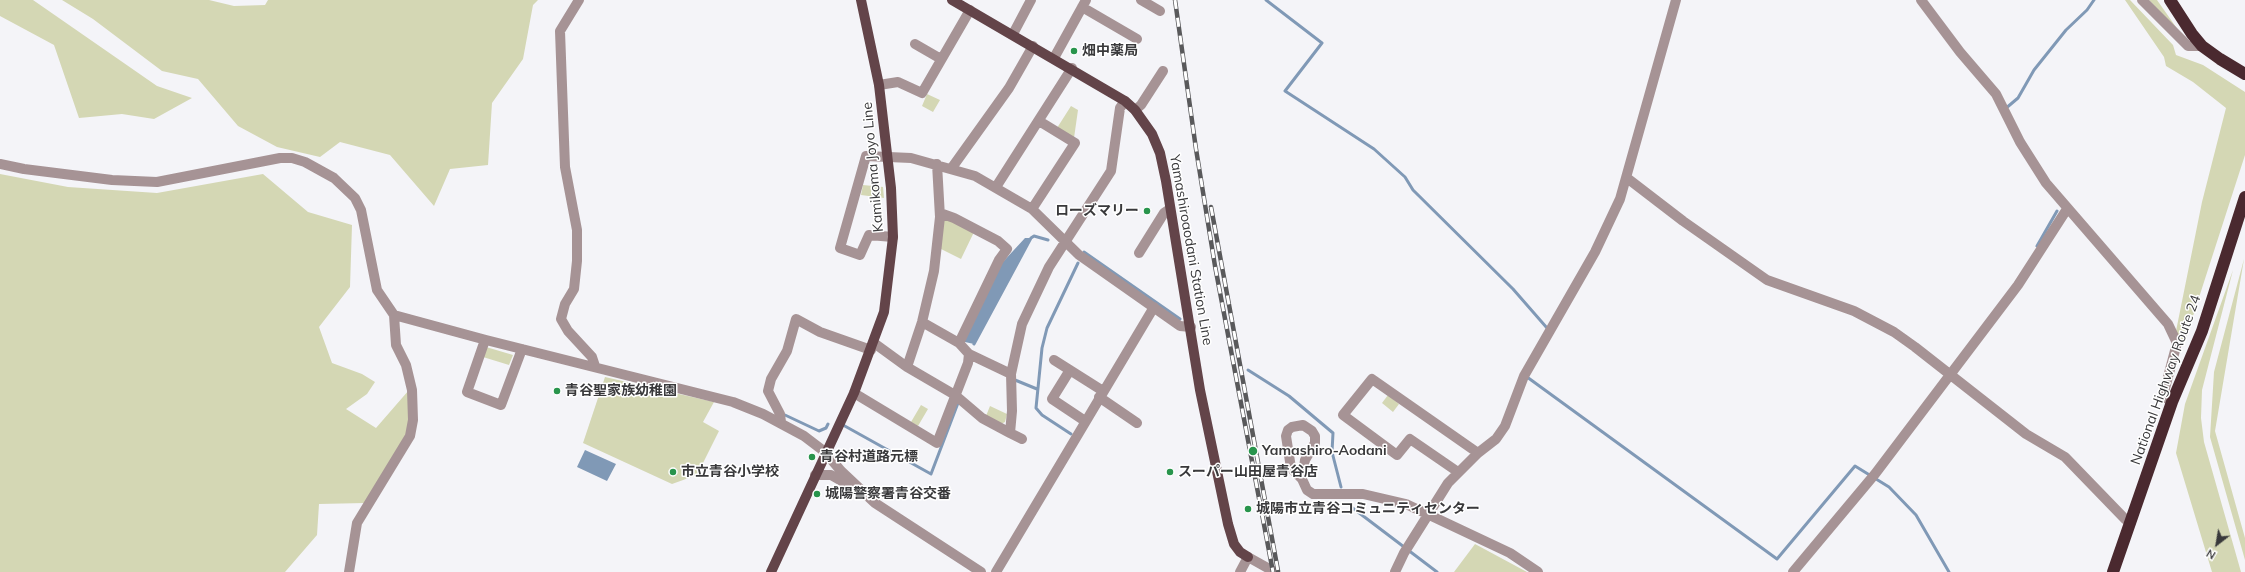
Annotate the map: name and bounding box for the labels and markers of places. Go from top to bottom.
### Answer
place label: 畑中薬局 [1082,43,1138,59]
marker: 畑中薬局 [1069,46,1079,56]
place label: ローズマリー [1055,203,1139,219]
marker: ローズマリー [1142,206,1152,216]
place label: 青谷聖家族幼稚園 [565,383,677,399]
marker: 青谷聖家族幼稚園 [552,386,562,396]
place label: Yamashiro-Aodani [1262,443,1387,459]
marker: Yamashiro-Aodani [1247,445,1259,457]
place label: 青谷村道路元標 [820,449,918,465]
marker: 青谷村道路元標 [807,452,817,462]
place label: 市立青谷小学校 [681,464,779,480]
place label: スーパー山田屋青谷店 [1178,464,1318,480]
marker: 市立青谷小学校 [668,467,678,477]
marker: スーパー山田屋青谷店 [1165,467,1175,477]
place label: 城陽警察署青谷交番 [825,486,951,502]
marker: 城陽警察署青谷交番 [812,489,822,499]
place label: 城陽市立青谷コミュニティセンター [1256,501,1480,517]
marker: 城陽市立青谷コミュニティセンター [1243,504,1253,514]

